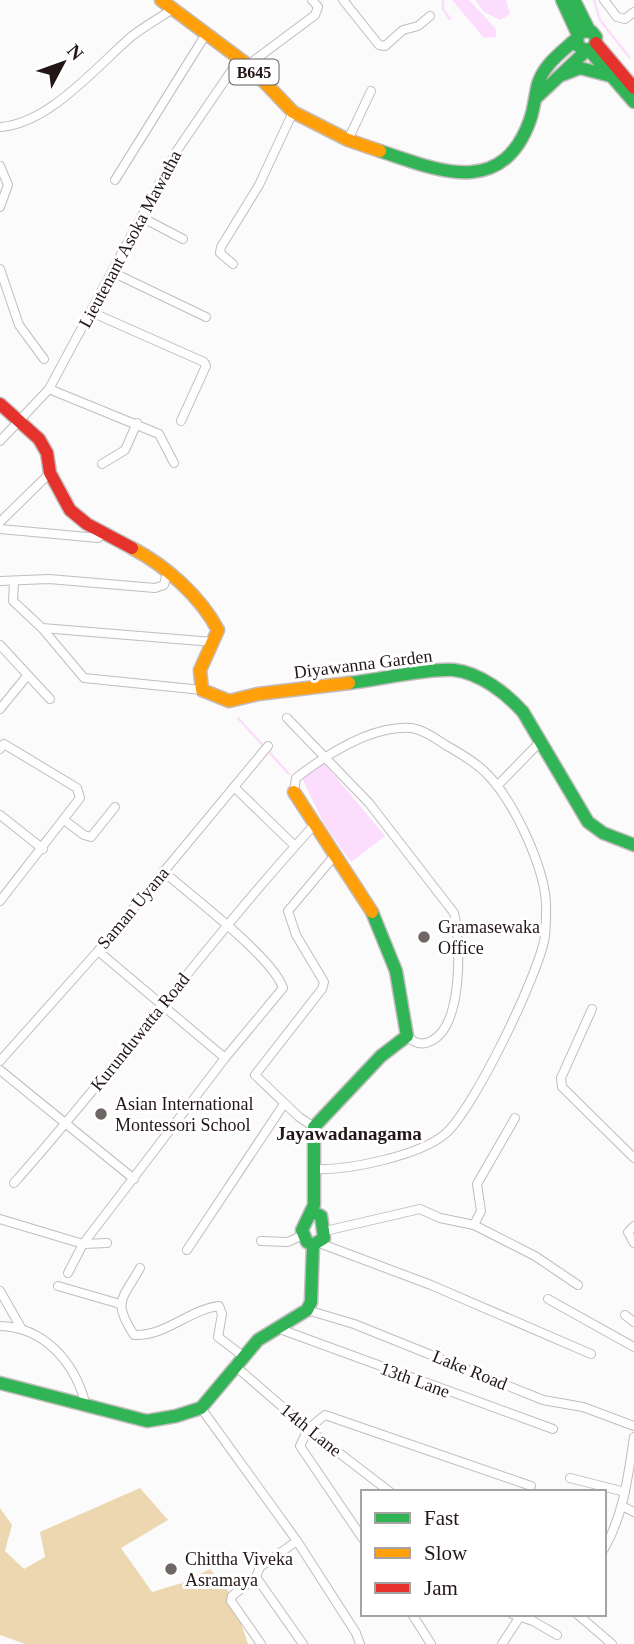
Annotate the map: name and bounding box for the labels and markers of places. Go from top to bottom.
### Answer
place label: Gramasewaka Office [438,917,540,958]
marker: Gramasewaka Office [416,929,432,945]
place label: Asian International Montessori School [115,1094,253,1135]
marker: Asian International Montessori School [93,1106,109,1122]
place label: Chittha Viveka Asramaya [185,1549,293,1590]
marker: Chittha Viveka Asramaya [163,1561,179,1577]

